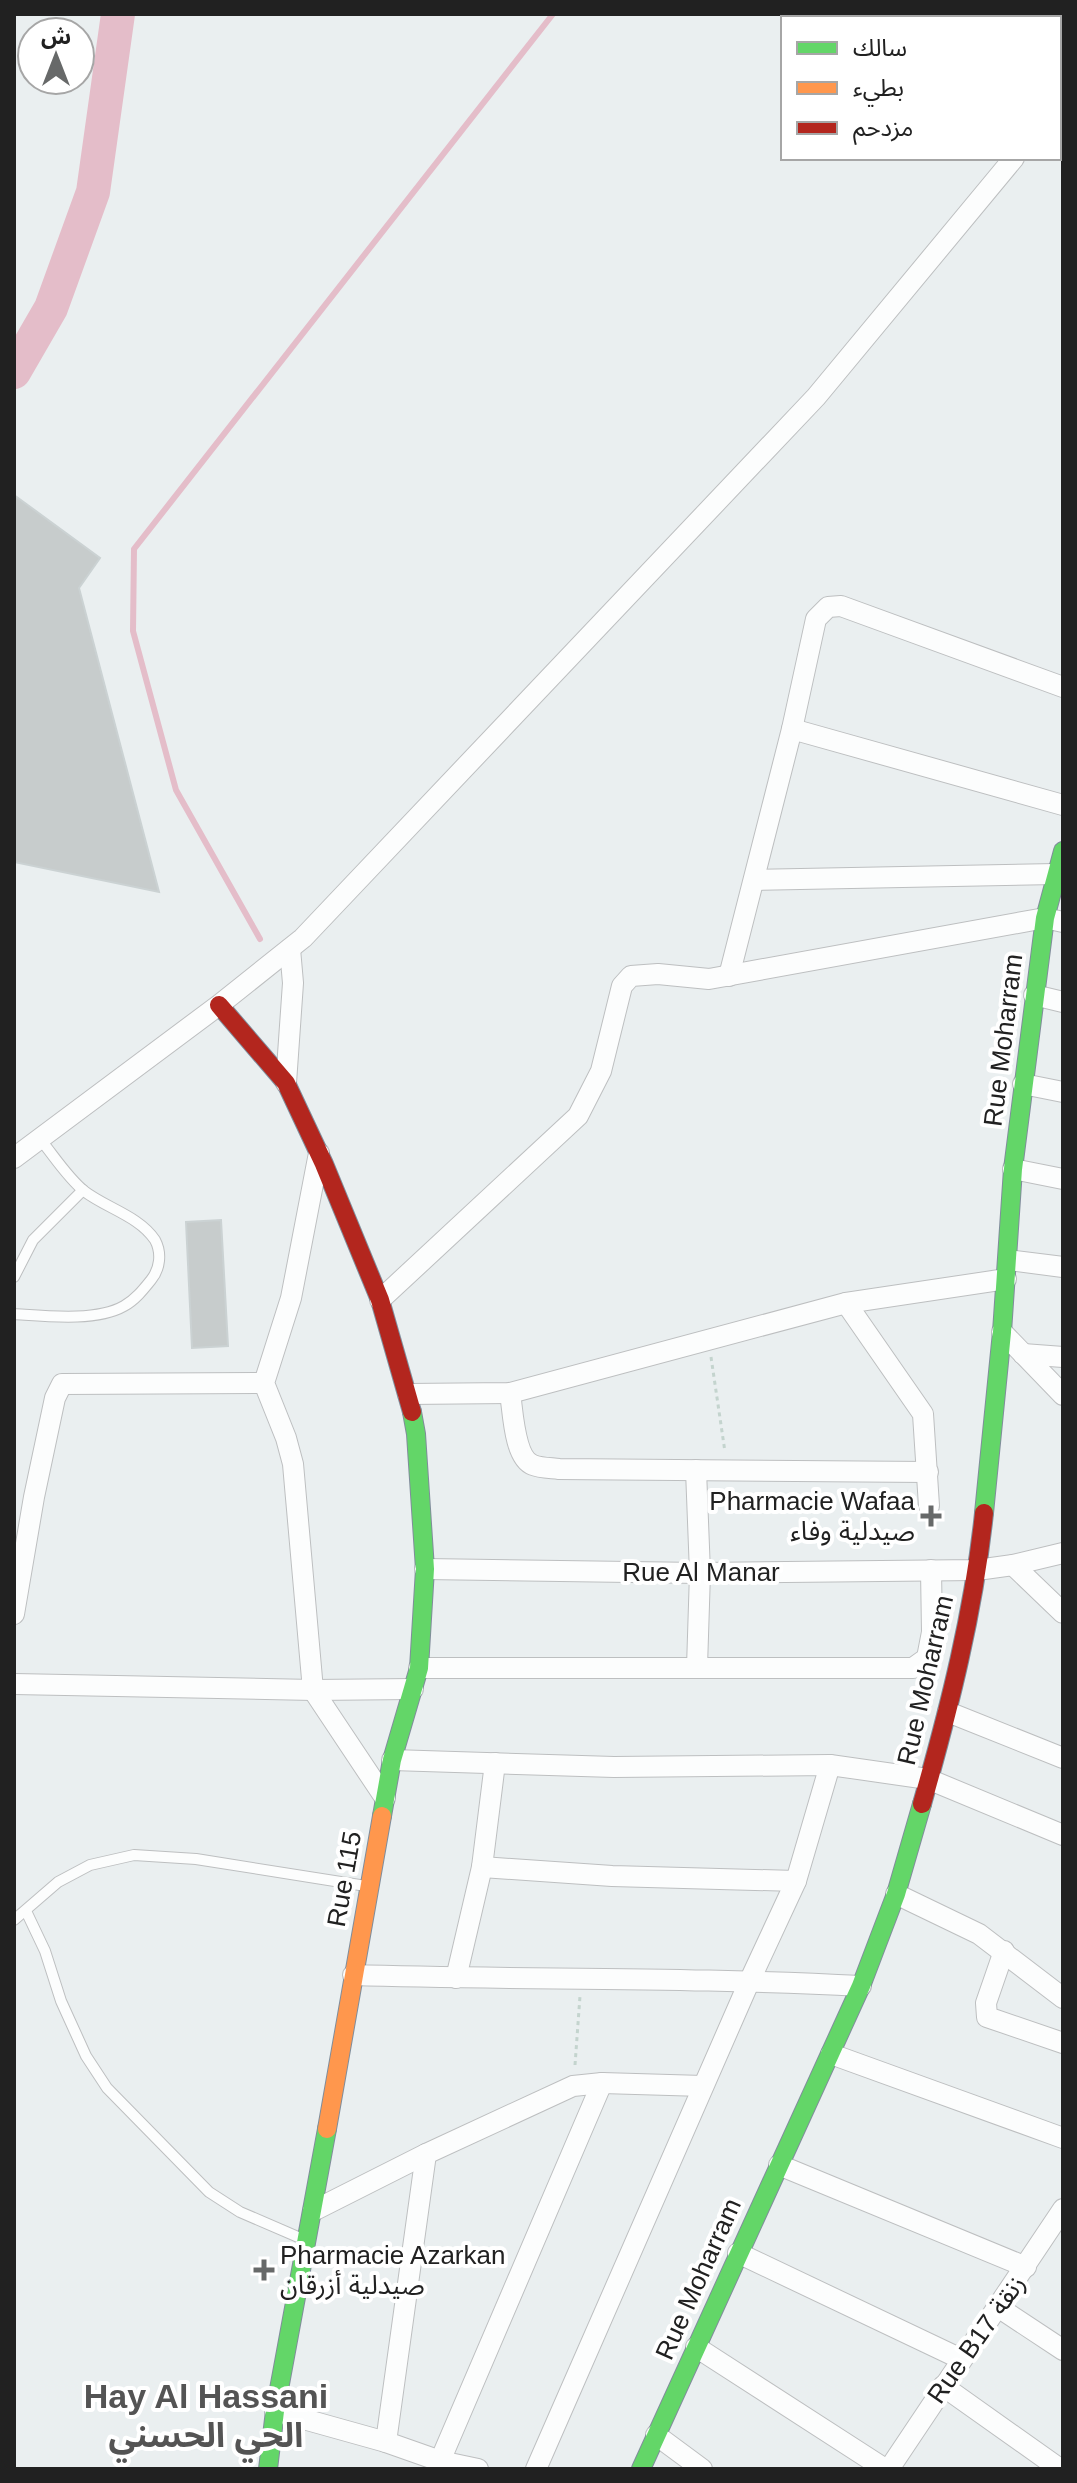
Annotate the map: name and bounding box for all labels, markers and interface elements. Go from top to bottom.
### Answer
north arrow [16,16,96,96]
legend [781,16,1061,160]
text: ش [41,24,71,49]
text: سالك [853,34,907,61]
text: بطيء [853,74,904,107]
text: مزدحم [853,114,913,145]
street label: Rue Moharram [978,952,1028,1128]
place label: Pharmacie Wafaa صيدلية وفاء [709,1486,916,1546]
marker: Pharmacie Wafaa صيدلية وفاء [922,1507,940,1525]
street label: Rue Al Manar [622,1557,780,1587]
street label: Rue Moharram [891,1592,959,1768]
street label: Rue 115 [321,1829,367,1929]
street label: Rue Moharram [649,2194,747,2364]
place label: Pharmacie Azarkan صيدلية أزرقان [280,2240,505,2300]
marker: Pharmacie Azarkan صيدلية أزرقان [255,2261,273,2279]
street label: Rue B17 زنقة [921,2269,1031,2409]
district label: Hay Al Hassani الحي الحسني [84,2377,328,2463]

